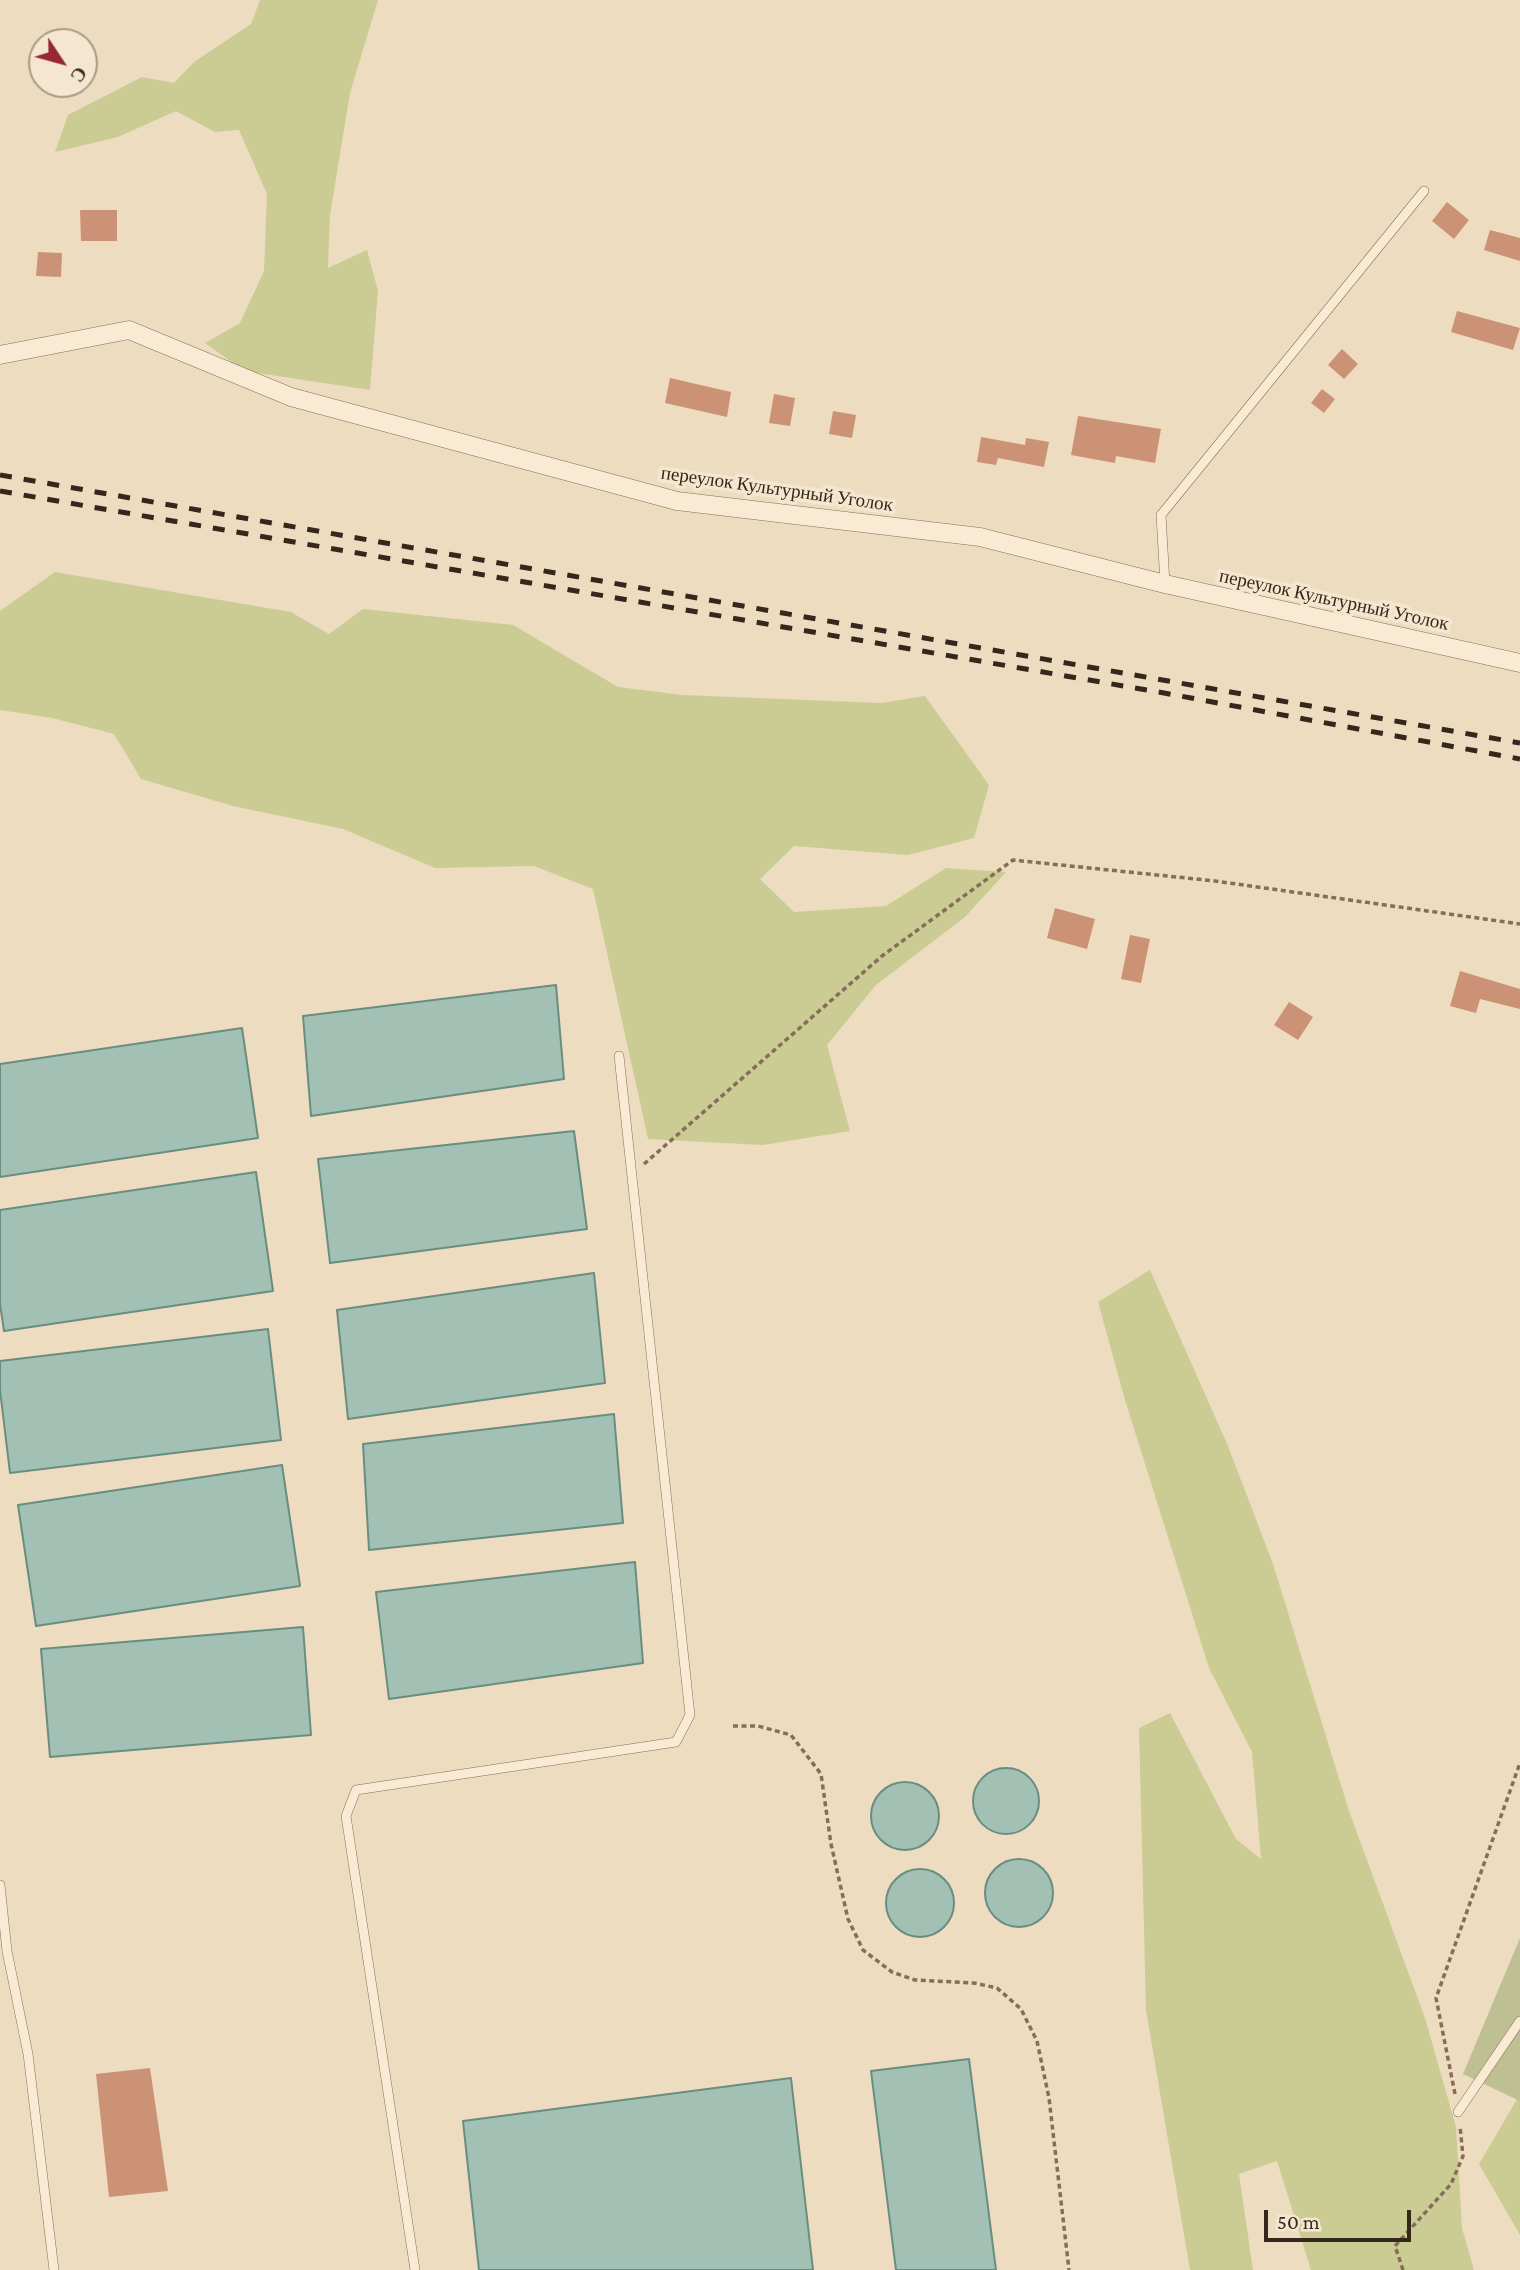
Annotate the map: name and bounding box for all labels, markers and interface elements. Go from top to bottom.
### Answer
north arrow [28,28,98,98]
text: С [66,63,91,86]
street label: переулок Культурный Уголок [659,461,895,517]
street label: переулок Культурный Уголок [1217,565,1451,635]
scale bar [1268,2196,1415,2240]
text: 50 m [1277,2210,1320,2234]

